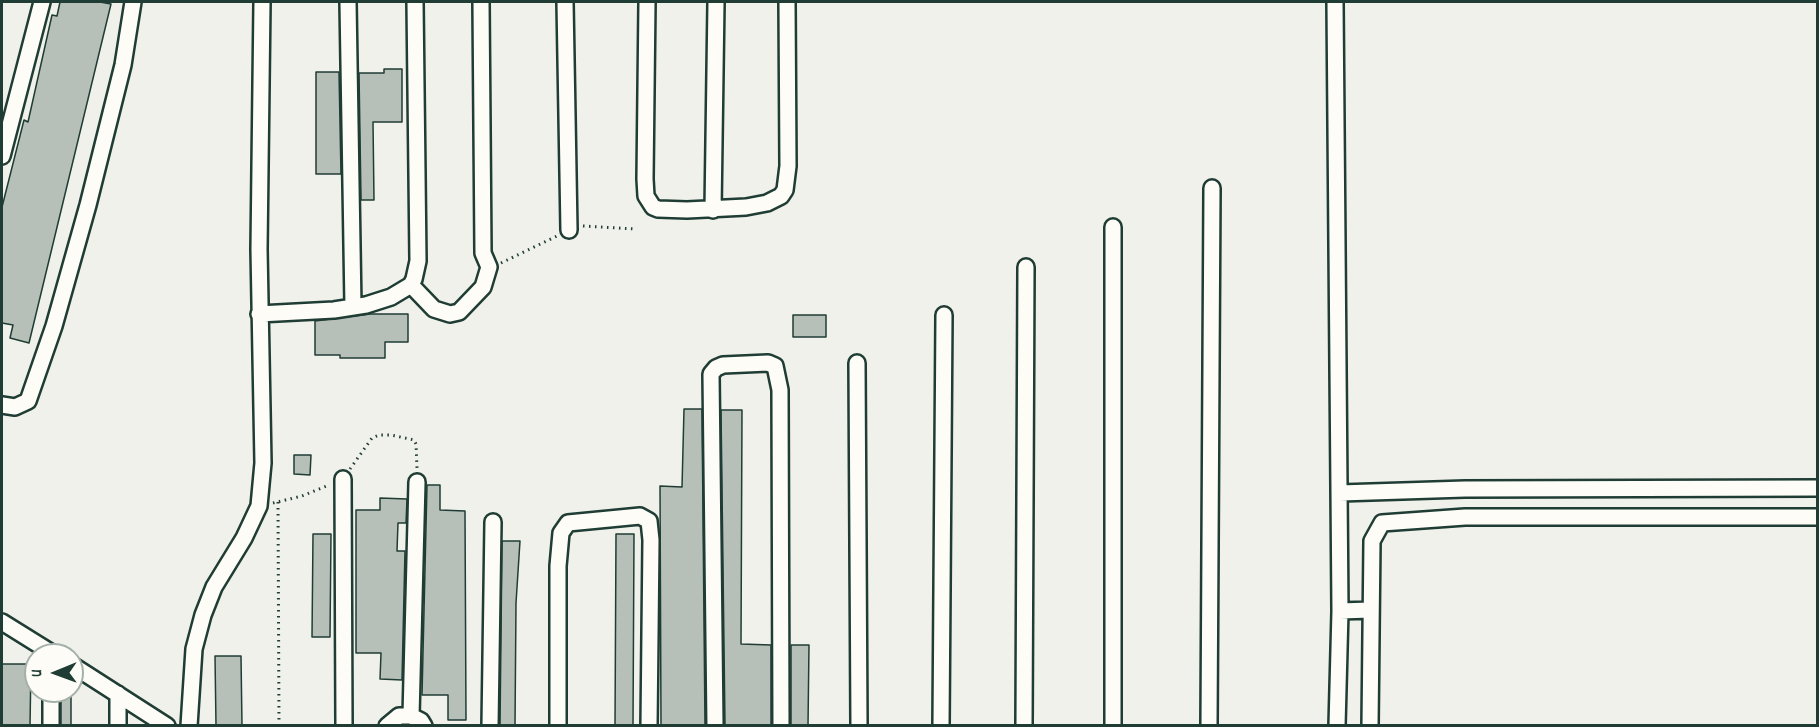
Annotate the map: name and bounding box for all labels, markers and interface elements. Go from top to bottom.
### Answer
north arrow [24,643,84,703]
text: U [26,669,49,677]

